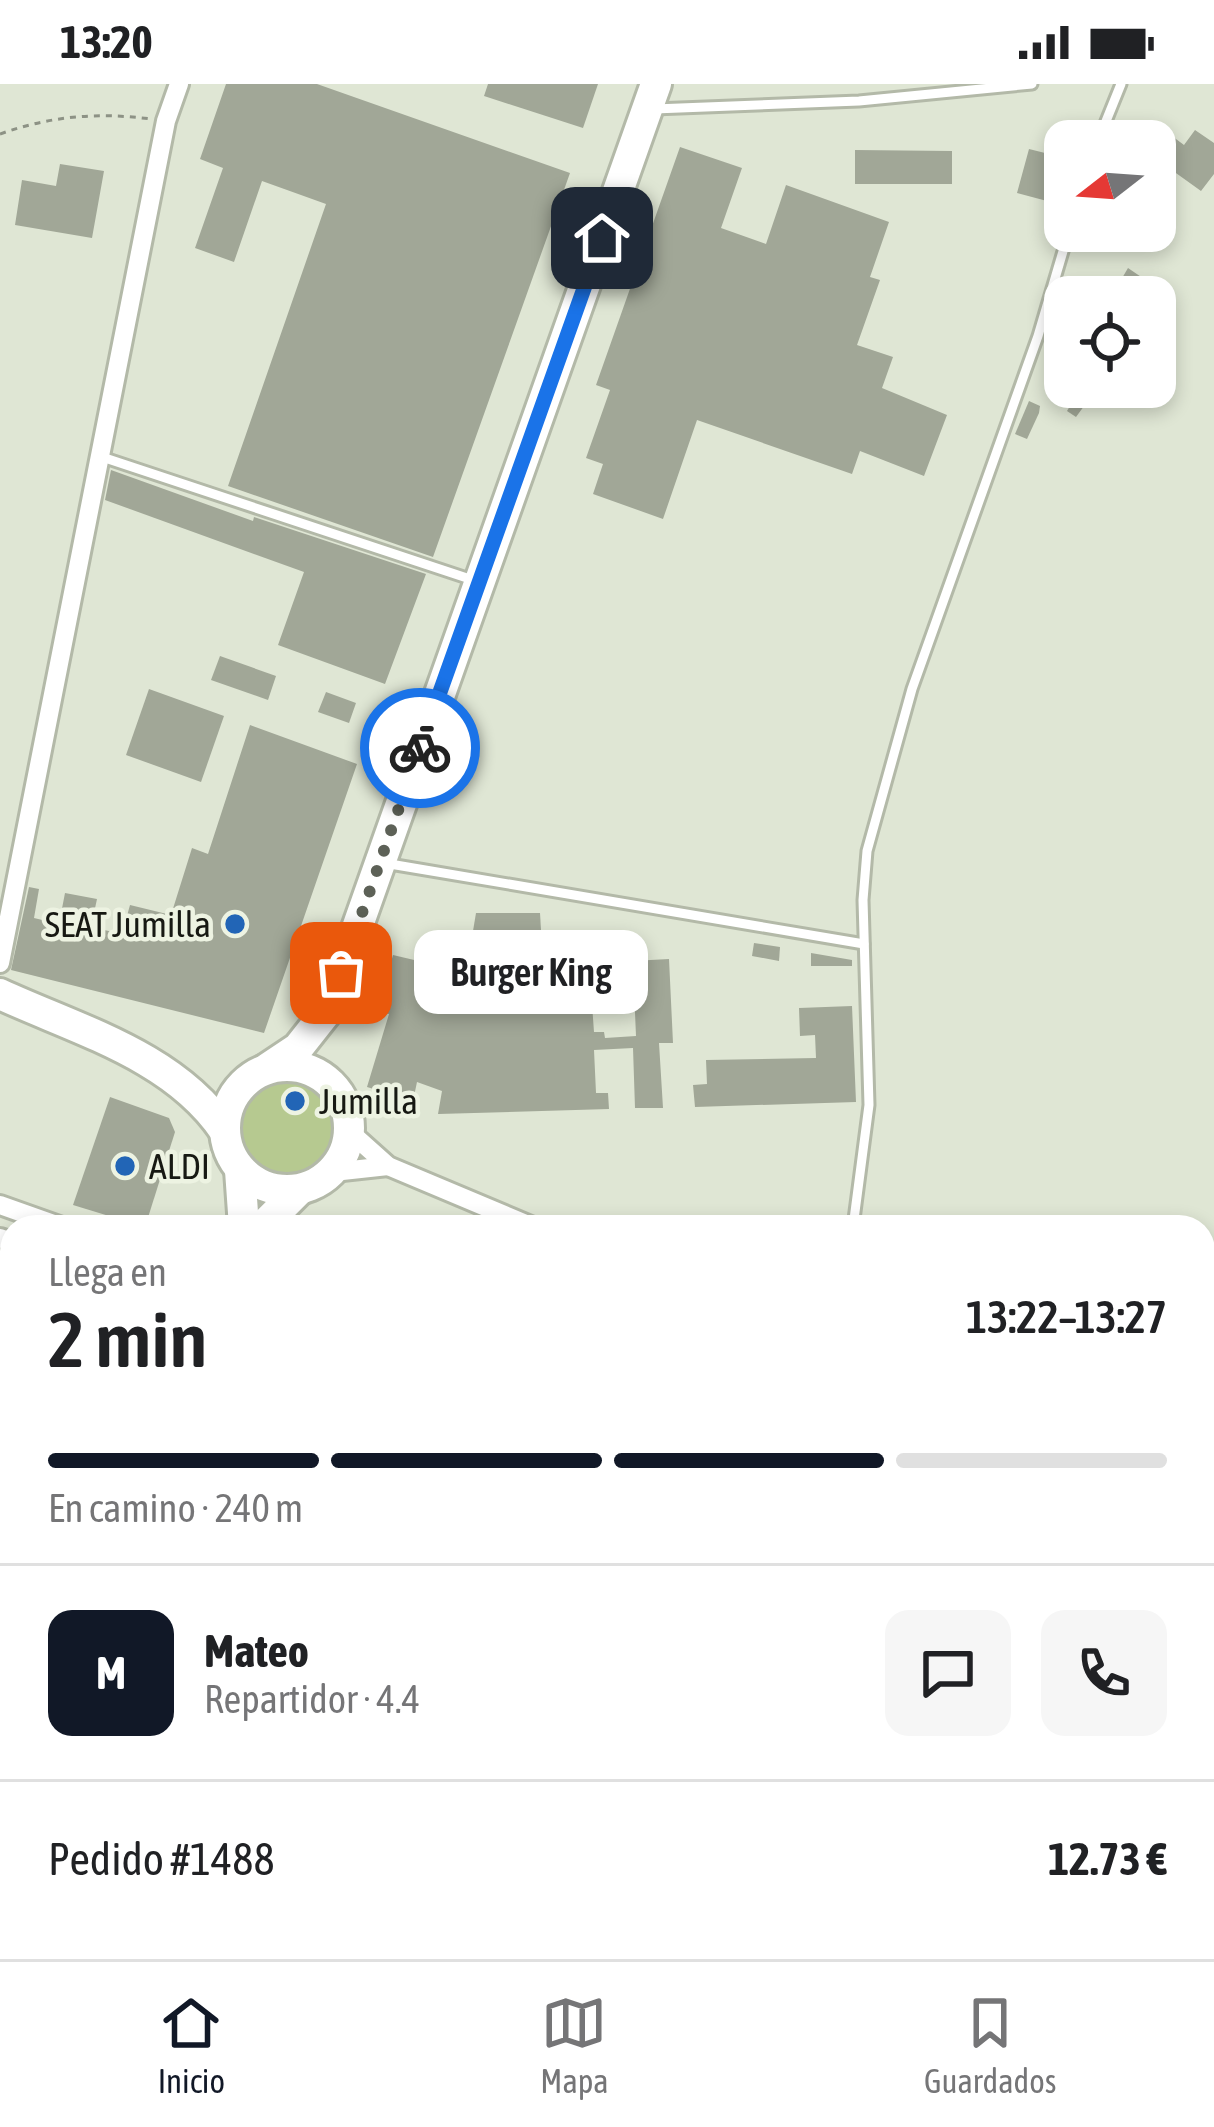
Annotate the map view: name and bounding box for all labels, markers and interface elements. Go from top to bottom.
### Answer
text: 13:20 [60,16,153,68]
north arrow [1044,120,1176,252]
map controls [1044,120,1176,408]
pin [551,187,653,289]
icon: home [569,205,635,271]
button: locate [1044,276,1176,408]
courier [360,688,480,808]
icon: bike [387,715,453,781]
place label: SEAT Jumilla [45,903,211,945]
marker: SEAT Jumilla [222,911,248,937]
pin [290,922,392,1024]
callout: Burger King [413,931,647,1015]
icon: bag [308,940,374,1006]
text: Burger King [450,950,612,994]
place label: Jumilla [319,1080,418,1122]
marker: Jumilla [282,1088,308,1114]
place label: ALDI [149,1145,210,1187]
marker: ALDI [112,1153,138,1179]
text: Llega en [48,1250,167,1294]
text: 13:22–13:27 [966,1291,1167,1343]
text: 2 min [48,1294,207,1384]
text: En camino · 240 m [48,1486,303,1530]
button: chat [885,1610,1011,1736]
button: phone [1041,1610,1167,1736]
text: Mateo [204,1625,309,1677]
text: M [96,1647,126,1699]
text: Repartidor · 4.4 [204,1677,420,1721]
text: Pedido #1488 [48,1833,275,1885]
text: 12.73 € [1048,1833,1167,1885]
tab: Inicio [158,1990,225,2100]
tab: Mapa [540,1990,609,2100]
tab: Guardados [924,1990,1056,2100]

